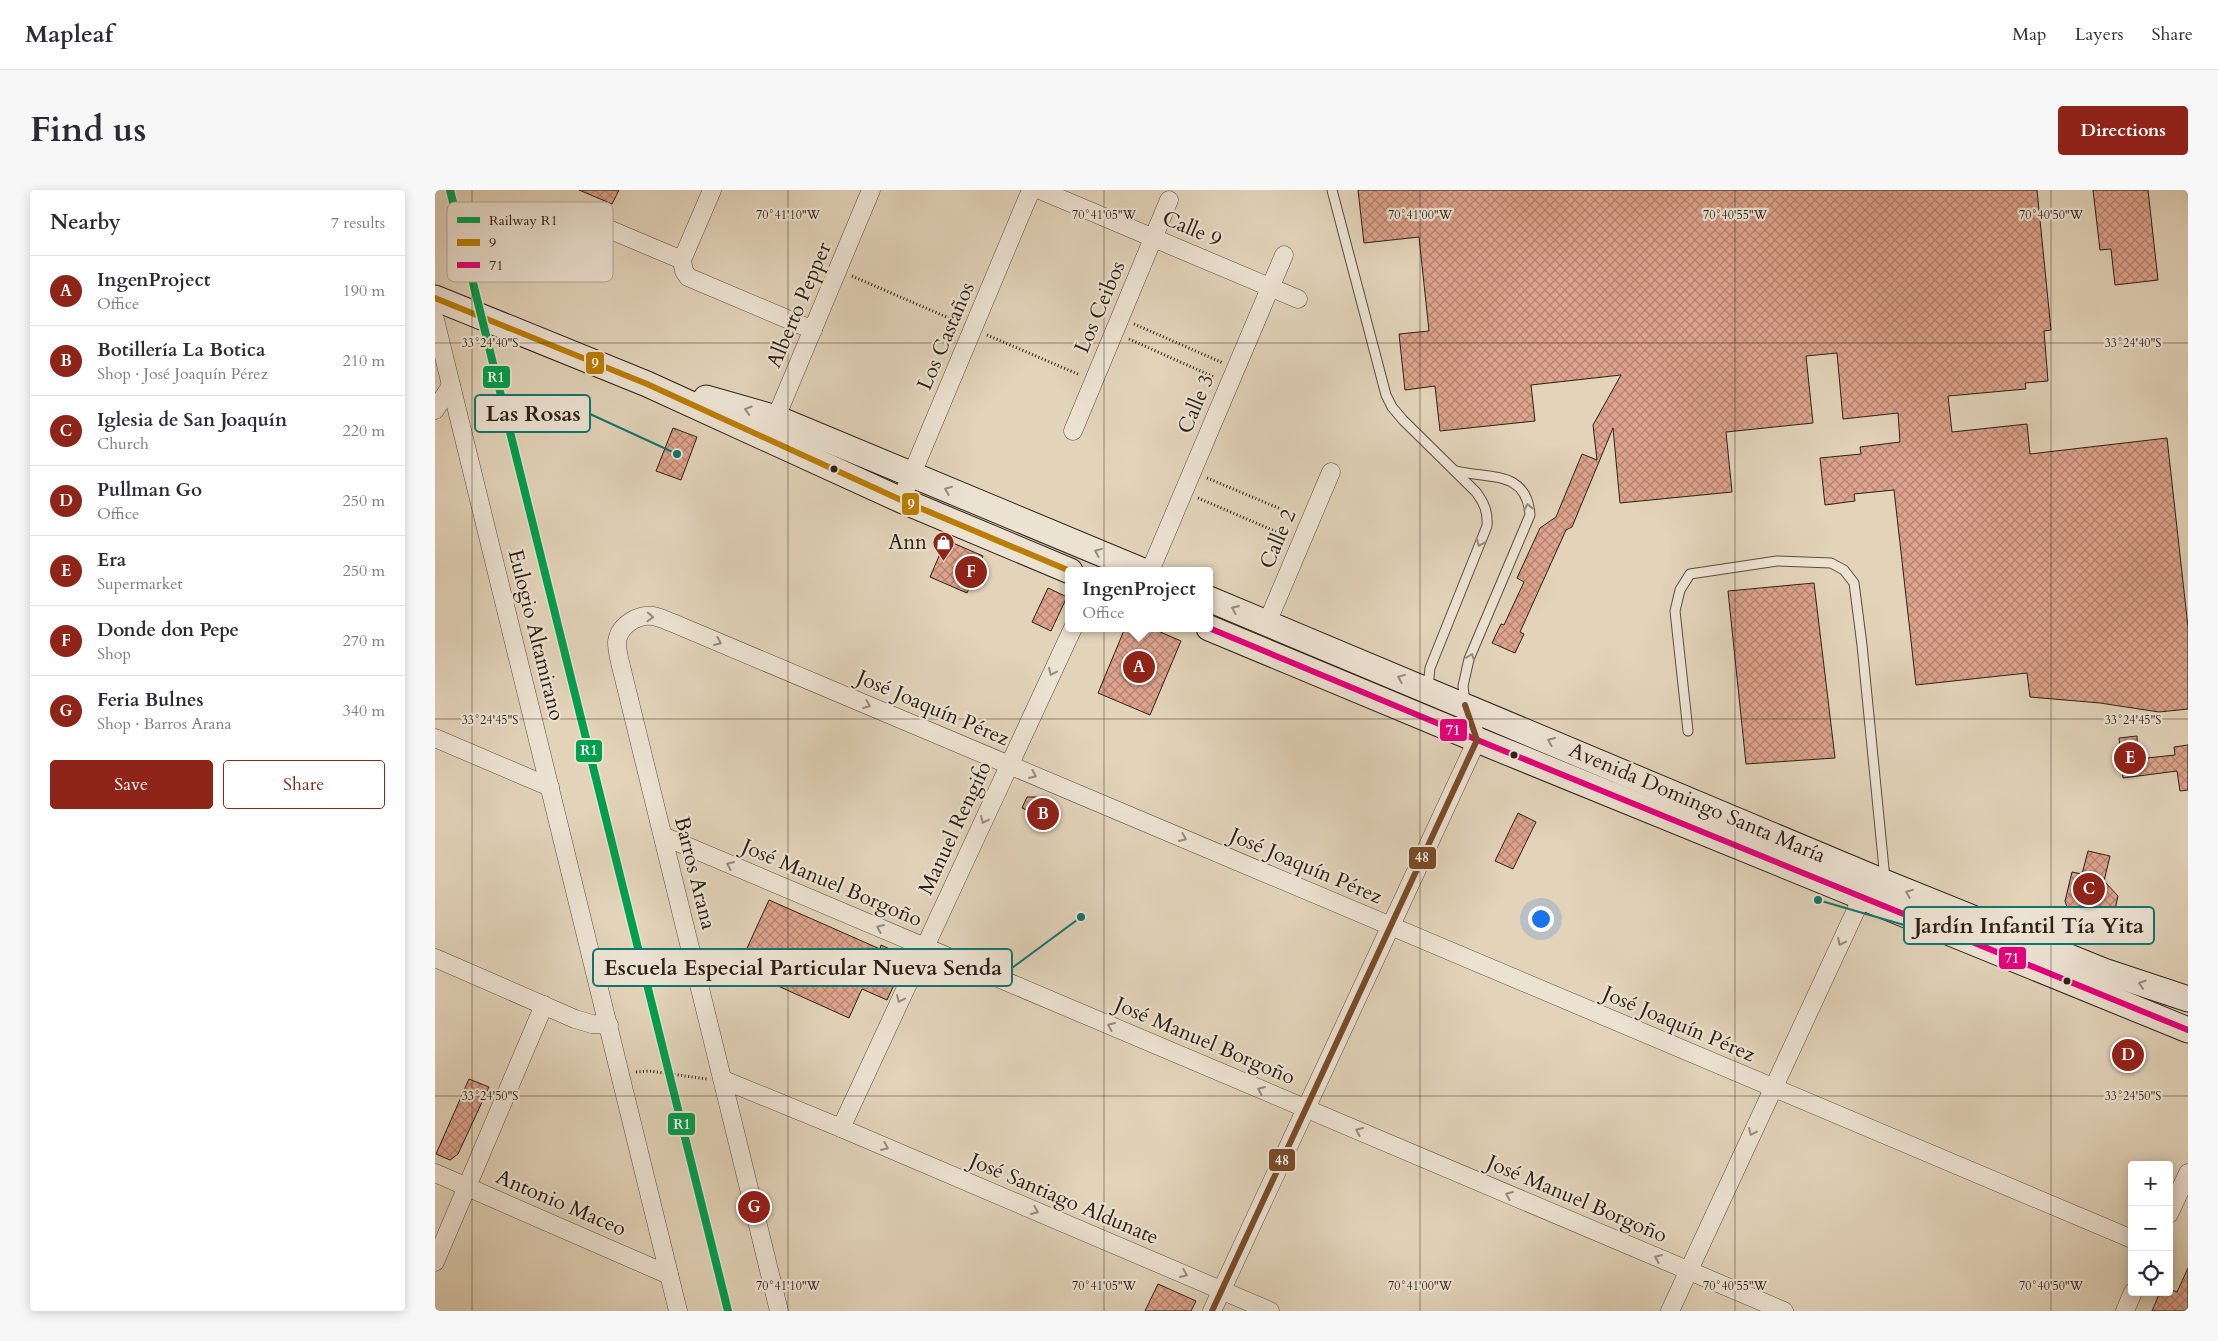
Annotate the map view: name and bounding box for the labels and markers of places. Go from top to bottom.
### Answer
callout: Las Rosas [475,395,590,432]
unlabelled marker [829,464,839,474]
place label: Ann [888,528,927,557]
shop icon: Ann [931,530,955,561]
pin: F [955,553,987,591]
pin: A [1123,648,1155,686]
pin: E [2114,739,2146,777]
unlabelled marker [1509,750,1519,760]
pin: B [1027,795,1059,833]
pin: C [2073,870,2105,908]
callout: Jardín Infantil Tía Yita [1904,907,2154,944]
callout: Escuela Especial Particular Nueva Senda [593,949,1012,986]
unlabelled marker [2062,976,2072,986]
pin: D [2112,1036,2144,1074]
pin: G [738,1188,770,1226]

